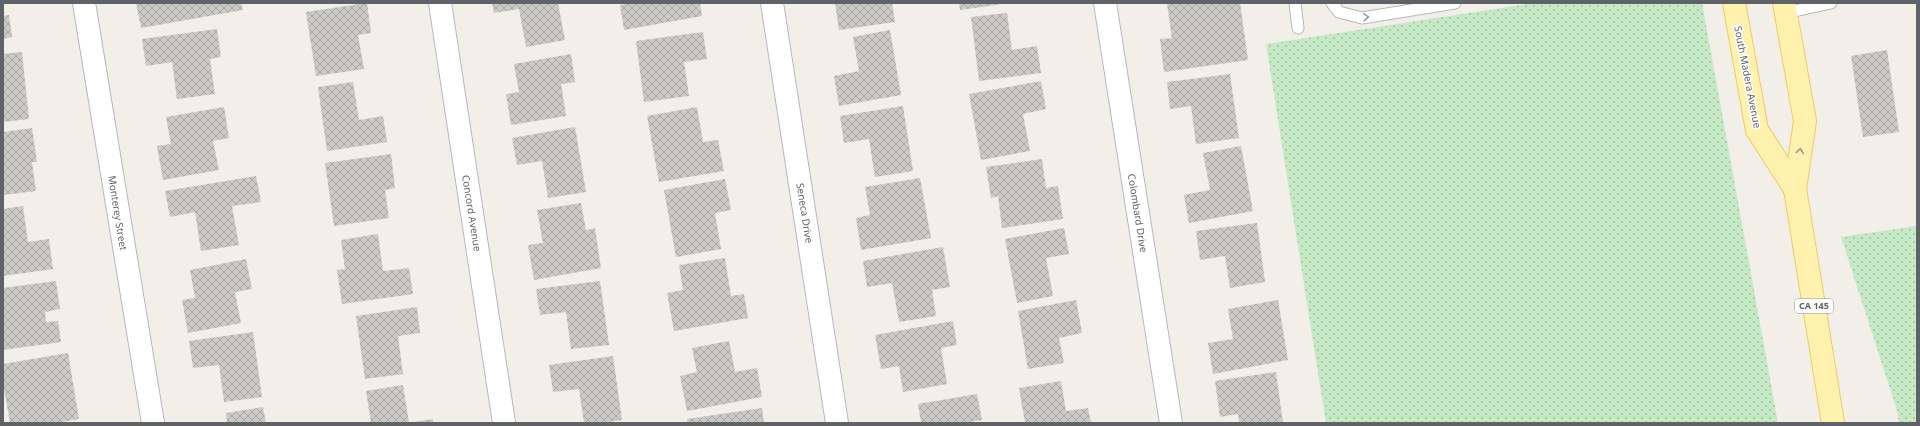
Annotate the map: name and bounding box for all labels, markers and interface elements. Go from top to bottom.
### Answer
one-way arrow [1363,12,1369,21]
street label: South Madera Avenue [1731,25,1765,130]
one-way arrow [1795,148,1804,154]
street label: Colombard Drive [1125,173,1151,254]
street label: Concord Avenue [459,174,485,253]
street label: Monterey Street [105,175,131,252]
street label: Seneca Drive [793,182,817,244]
road number: CA 145 [1795,299,1833,313]

